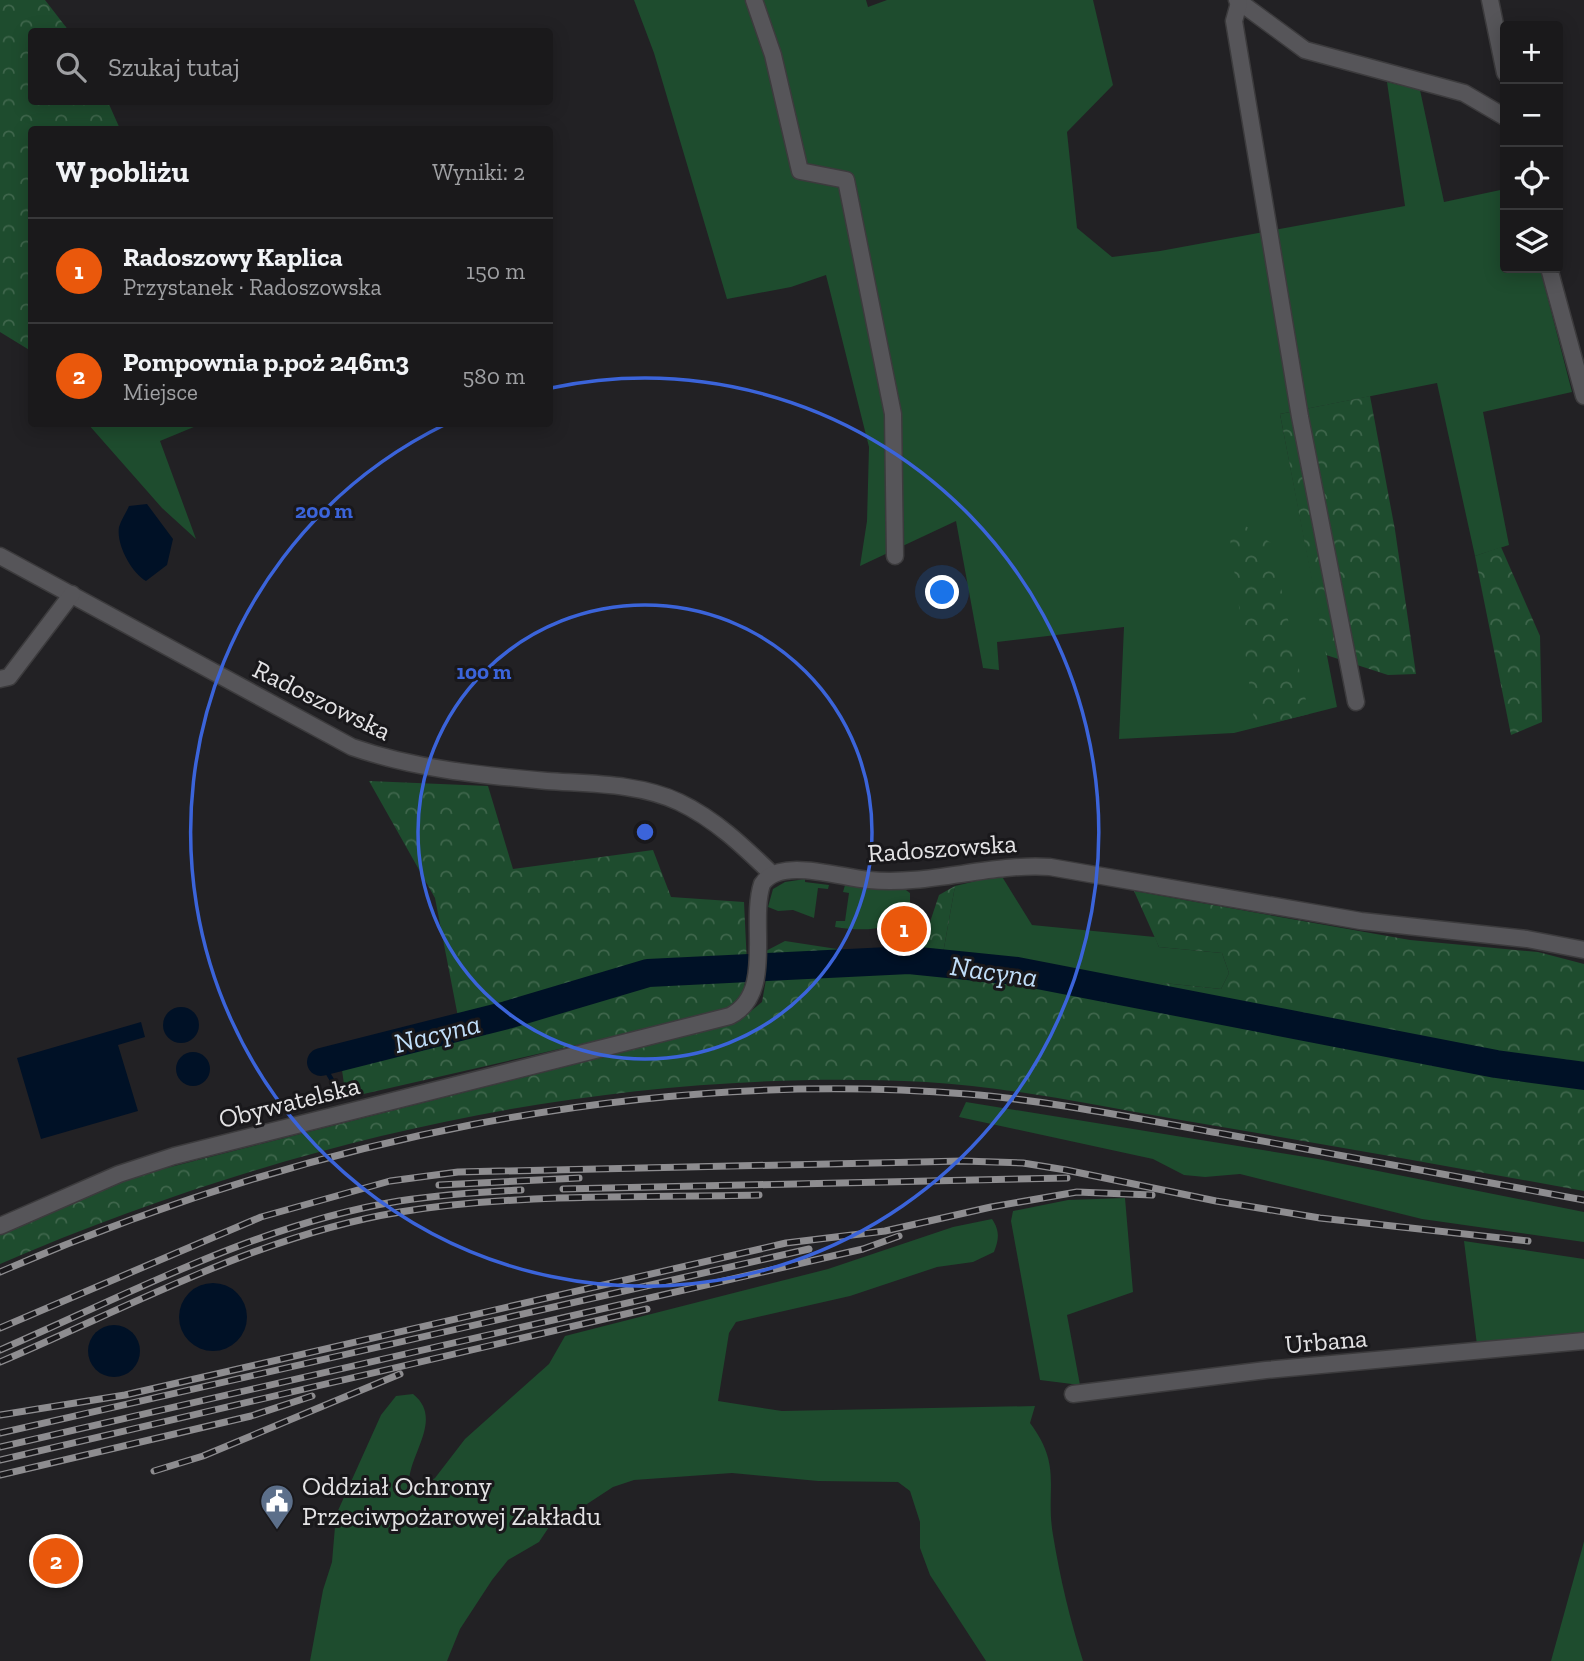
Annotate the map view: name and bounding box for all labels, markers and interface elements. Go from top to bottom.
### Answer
map controls [1500,21,1563,273]
button: + [1500,21,1563,84]
search box [28,28,553,105]
icon: search [52,48,90,86]
text: Szukaj tutaj [108,51,240,83]
button: − [1500,84,1563,147]
button: locate [1500,147,1563,210]
text: W pobliżu [56,154,189,190]
text: Wyniki: 2 [432,158,525,186]
button: layers [1500,210,1563,273]
text: Radoszowy Kaplica [123,241,343,273]
text: 1 [74,257,84,285]
text: 150 m [466,257,525,285]
text: Przystanek · Radoszowska [123,273,382,301]
text: Pompownia p.poż 246m3 [123,346,409,378]
text: 2 [73,362,85,390]
text: 580 m [463,362,525,390]
text: Miejsce [123,378,198,406]
text: 200 m [295,498,353,523]
your location [925,575,959,609]
street label: Radoszowska [248,653,397,747]
text: 100 m [457,659,512,684]
centre of rings [633,820,657,844]
street label: Radoszowska [866,827,1018,869]
pin: 1 [881,903,927,955]
water label: Nacyna [948,949,1040,994]
water label: Nacyna [390,1007,484,1060]
street label: Obywatelska [215,1069,363,1135]
street label: Urbana [1283,1321,1369,1361]
place label: Oddział Ochrony Przeciwpożarowej Zakładu [302,1470,602,1532]
public building icon: Oddział Ochrony Przeciwpożarowej Zakładu [258,1482,296,1531]
pin: 2 [33,1535,79,1587]

